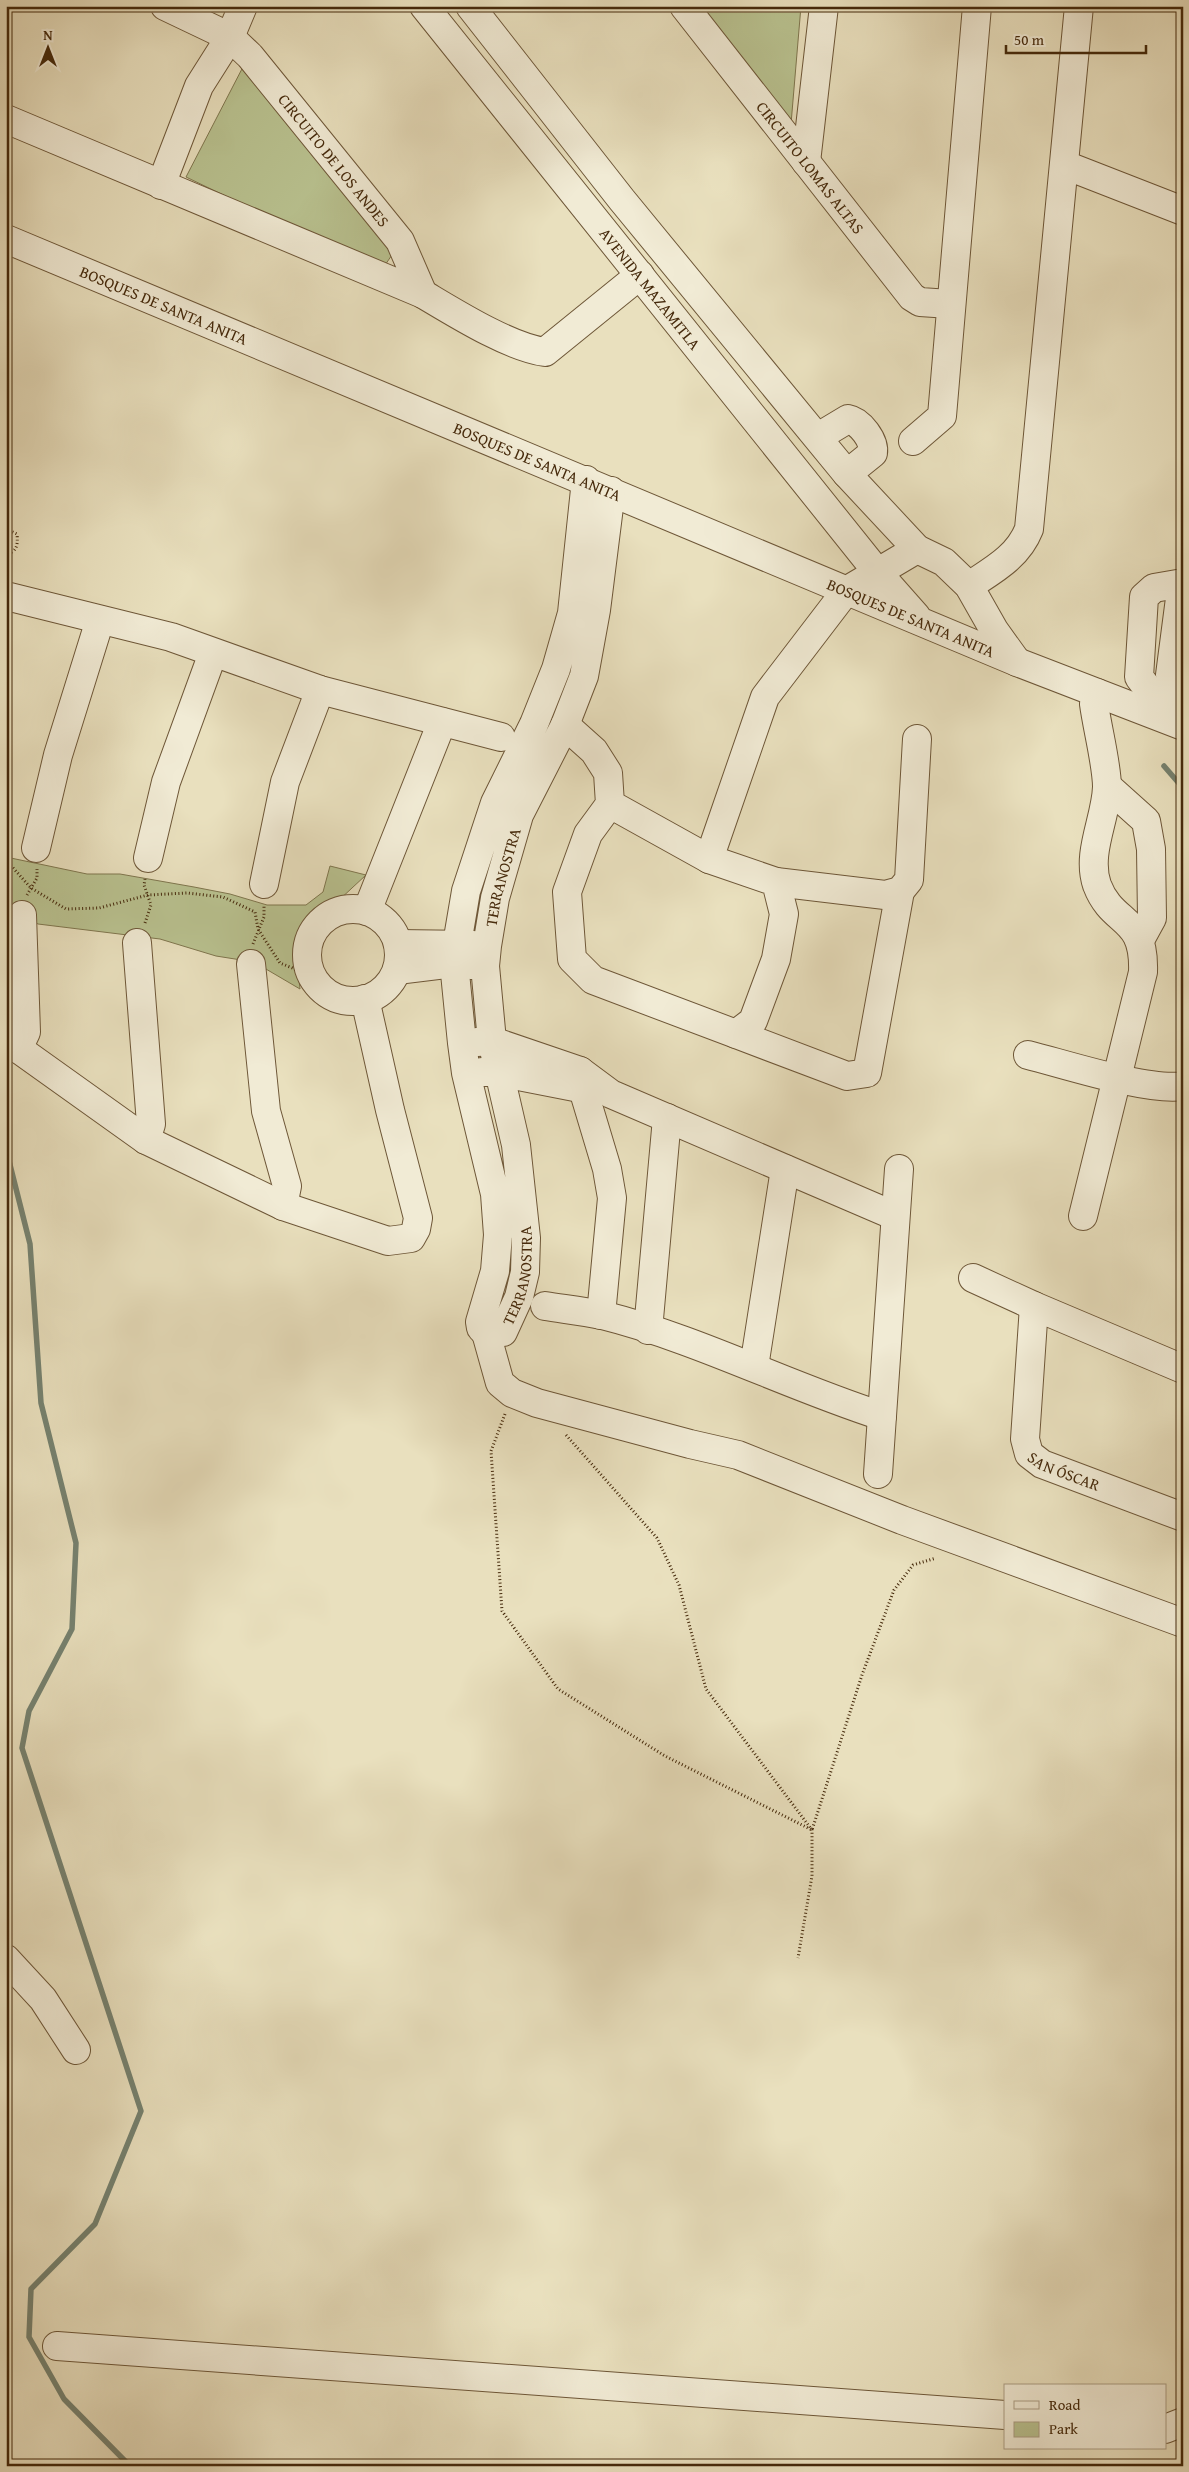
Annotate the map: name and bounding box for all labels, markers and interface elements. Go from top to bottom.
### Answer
north arrow [22,22,72,72]
scale bar [1006,22,1146,54]
text: N [43,25,53,45]
text: 50 m [1014,29,1045,50]
street label: CIRCUITO DE LOS ANDES [273,88,395,232]
street label: CIRCUITO LOMAS ALTAS [751,96,870,239]
street label: AVENIDA MAZAMITLA [594,222,707,355]
street label: BOSQUES DE SANTA ANITA [76,259,252,351]
street label: BOSQUES DE SANTA ANITA [450,416,625,507]
street label: BOSQUES DE SANTA ANITA [823,572,999,664]
street label: TERRANOSTRA [478,825,527,928]
street label: TERRANOSTRA [496,1225,538,1329]
street label: SAN ÓSCAR [1023,1445,1104,1497]
legend [1004,2384,1166,2450]
text: Road [1049,2394,1080,2415]
text: Park [1049,2418,1078,2439]

